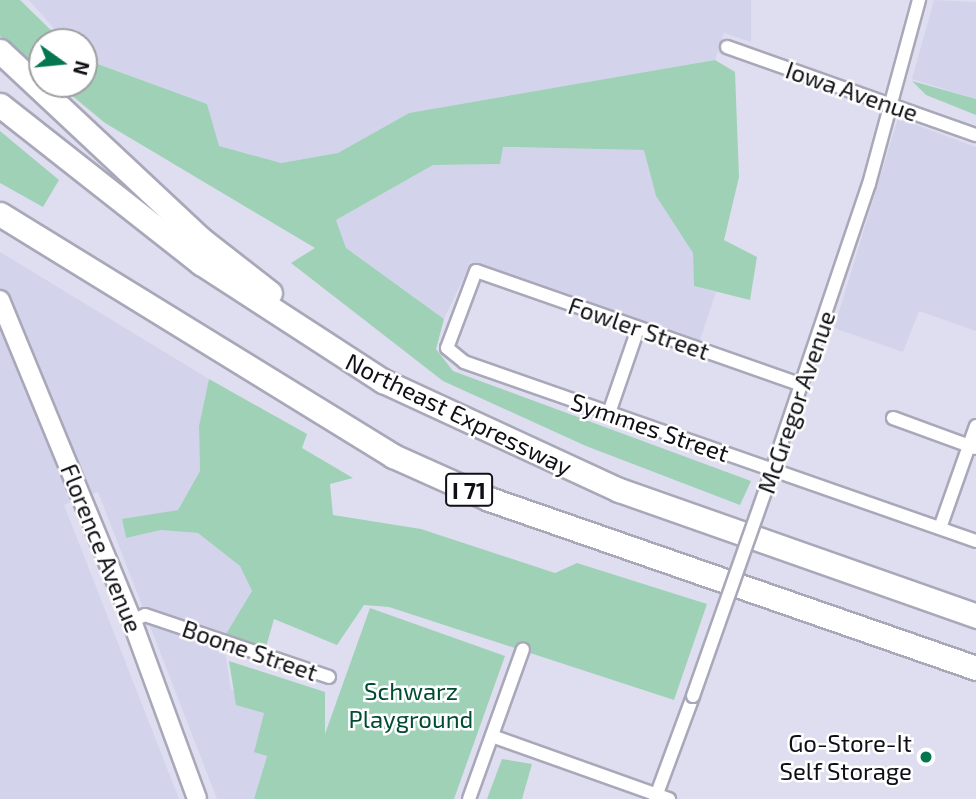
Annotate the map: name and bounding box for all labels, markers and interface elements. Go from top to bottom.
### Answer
north arrow [28,28,98,98]
street label: Iowa Avenue [782,55,922,127]
text: N [69,58,95,78]
street label: Fowler Street [565,290,713,366]
street label: McGregor Avenue [751,306,841,498]
street label: Northeast Expressway [341,347,577,481]
street label: Symmes Street [567,387,733,467]
street label: Florence Avenue [55,459,149,637]
road number: I 71 [444,470,494,510]
street label: Boone Street [179,613,321,687]
park label: Schwarz Playground [349,677,473,733]
place label: Go-Store-It Self Storage [779,729,912,785]
marker: Go-Store-It Self Storage [918,749,934,765]

